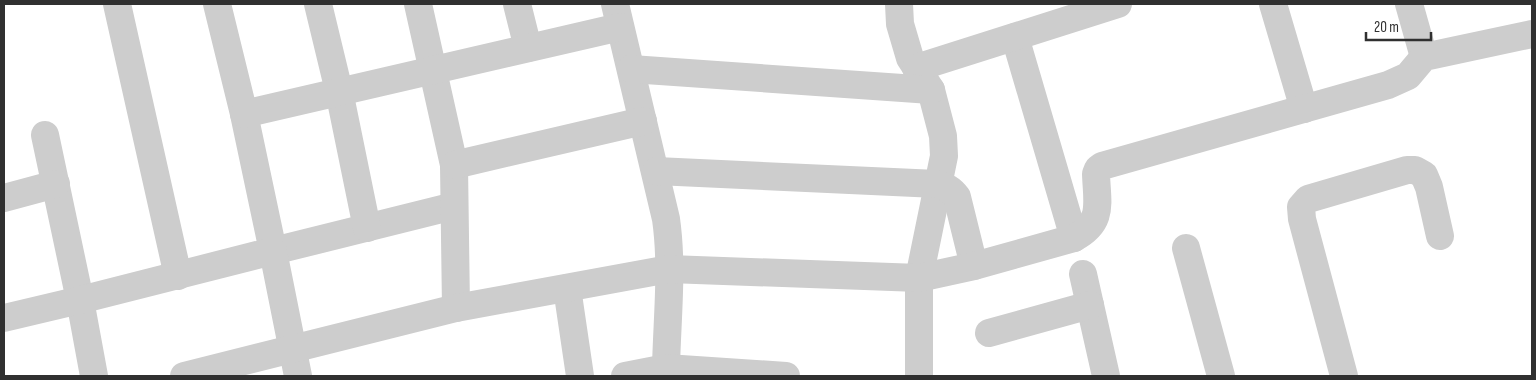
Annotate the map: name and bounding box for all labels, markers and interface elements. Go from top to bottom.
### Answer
scale bar [1366,10,1431,42]
text: 20 m [1374,18,1399,37]

